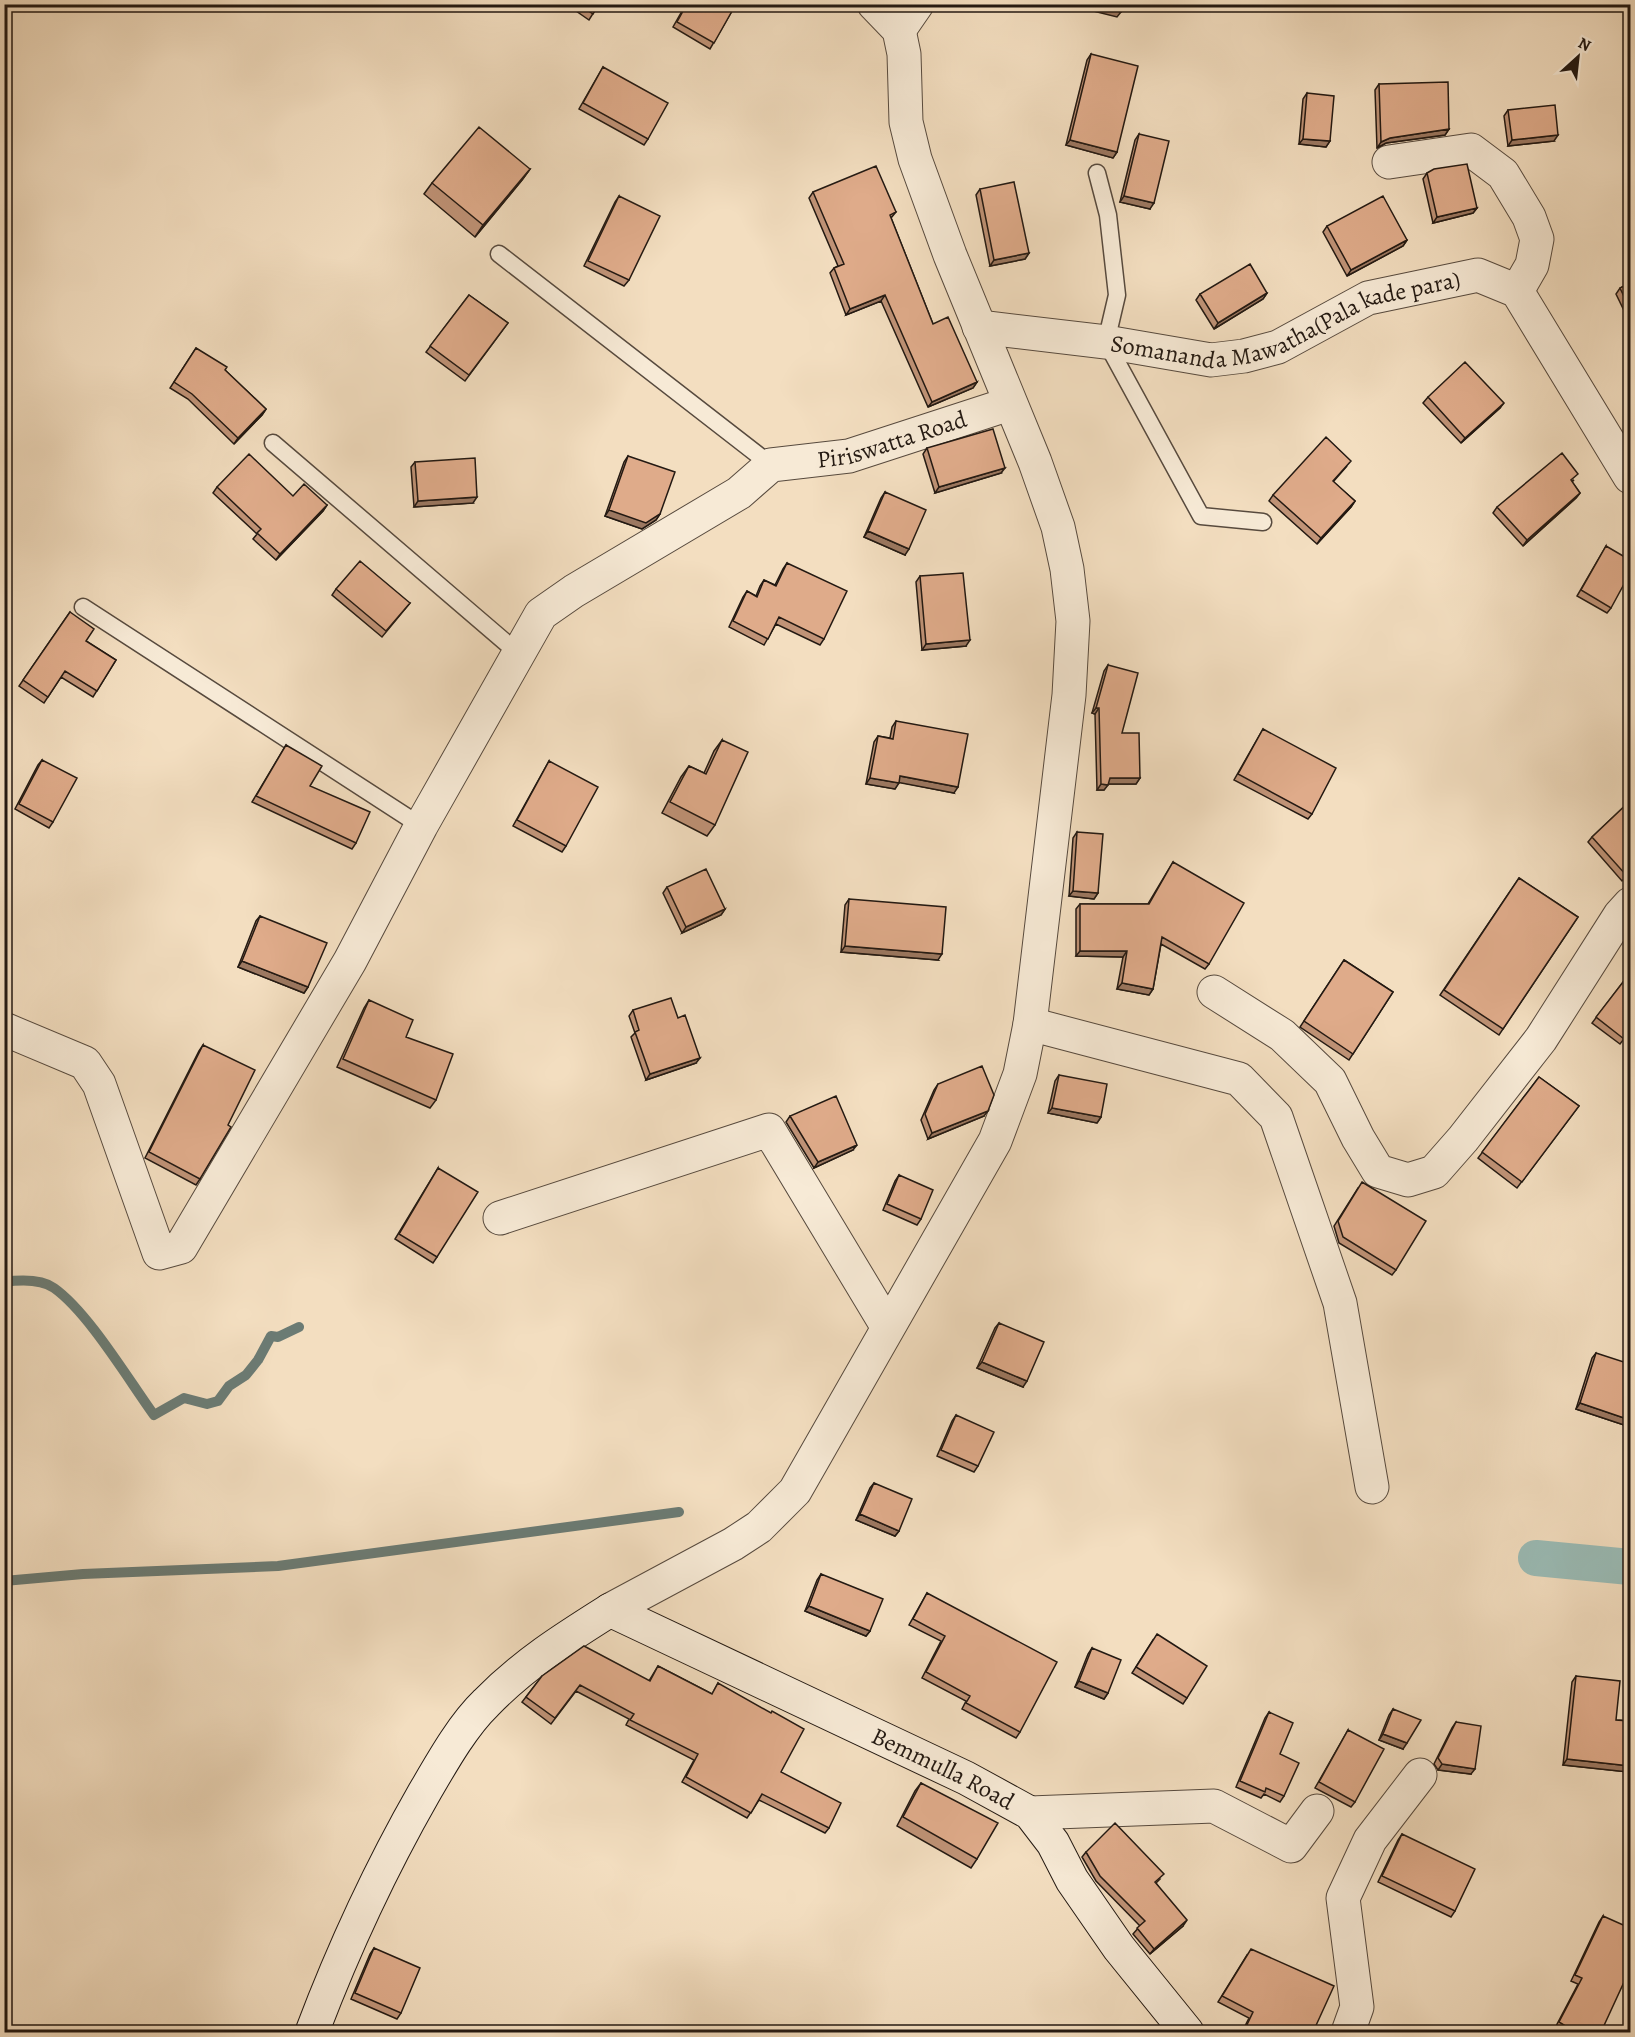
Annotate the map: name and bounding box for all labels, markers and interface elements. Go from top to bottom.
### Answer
north arrow [1548,27,1608,87]
text: N [1574,32,1595,57]
street label: Somananda Mawatha(Pala kade para) [1108,263,1463,377]
street label: Piriswatta Road [815,403,971,476]
street label: Bemmulla Road [866,1720,1020,1817]

